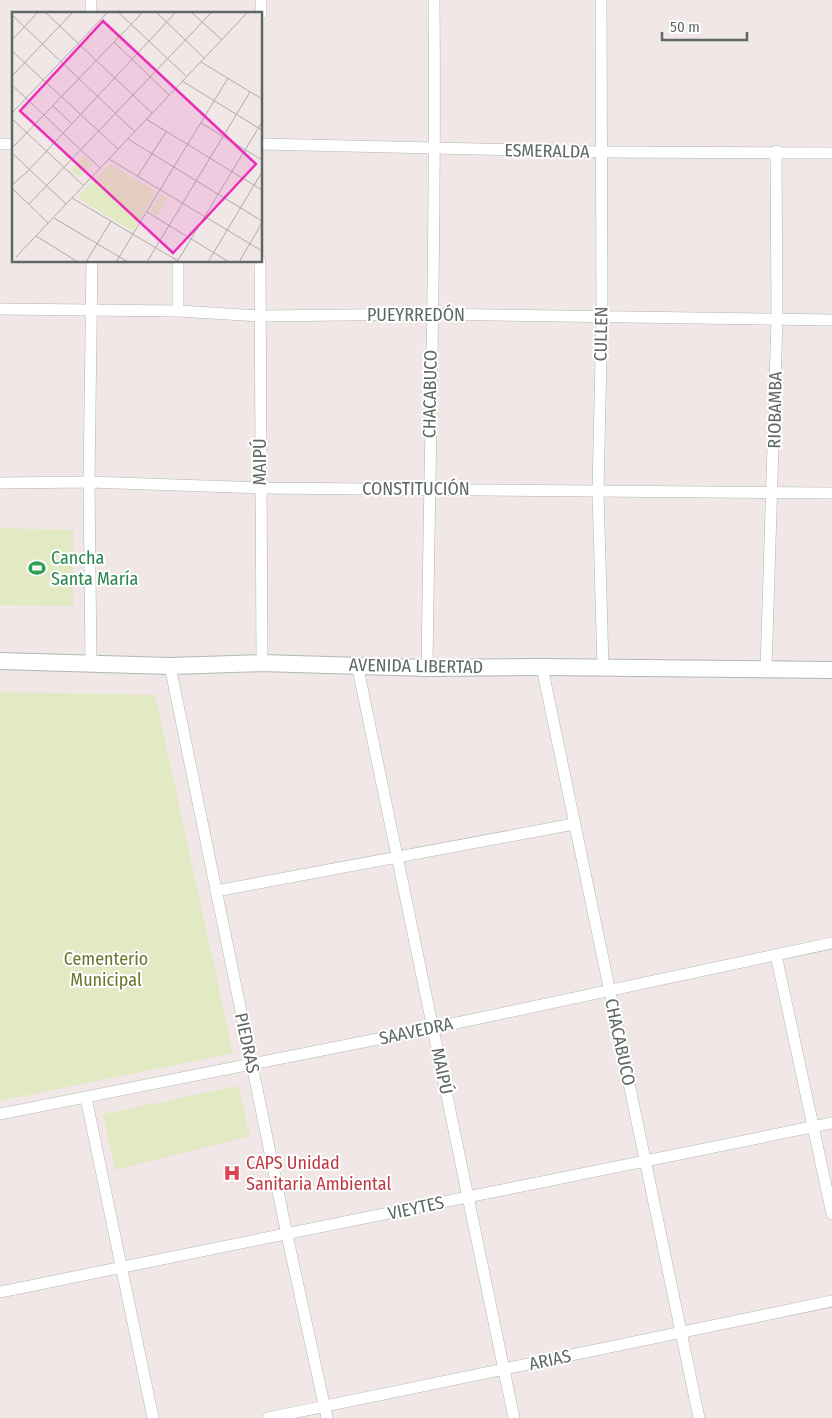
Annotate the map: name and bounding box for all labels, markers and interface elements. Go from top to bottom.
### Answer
scale bar [662,10,747,42]
inset map [12,12,262,262]
text: 50 m [670,18,700,36]
street label: ESMERALDA [504,139,590,163]
street label: PUEYRREDÓN [367,304,465,326]
street label: CULLEN [590,306,612,362]
street label: CHACABUCO [418,350,442,438]
street label: RIOBAMBA [763,371,787,449]
street label: MAIPÚ [248,439,271,485]
street label: CONSTITUCIÓN [362,478,470,500]
place label: Cancha Santa María [51,547,138,590]
sports icon: Cancha Santa María [27,558,47,578]
street label: AVENIDA LIBERTAD [349,654,483,678]
park label: Cementerio Municipal [64,948,148,991]
street label: CHACABUCO [600,996,640,1088]
street label: PIEDRAS [230,1011,264,1075]
street label: SAAVEDRA [377,1012,455,1050]
street label: MAIPÚ [426,1046,459,1096]
place label: CAPS Unidad Sanitaria Ambiental [246,1152,391,1195]
hospital icon: CAPS Unidad Sanitaria Ambiental [222,1163,242,1183]
street label: VIEYTES [386,1191,446,1225]
street label: ARIAS [527,1345,573,1375]

